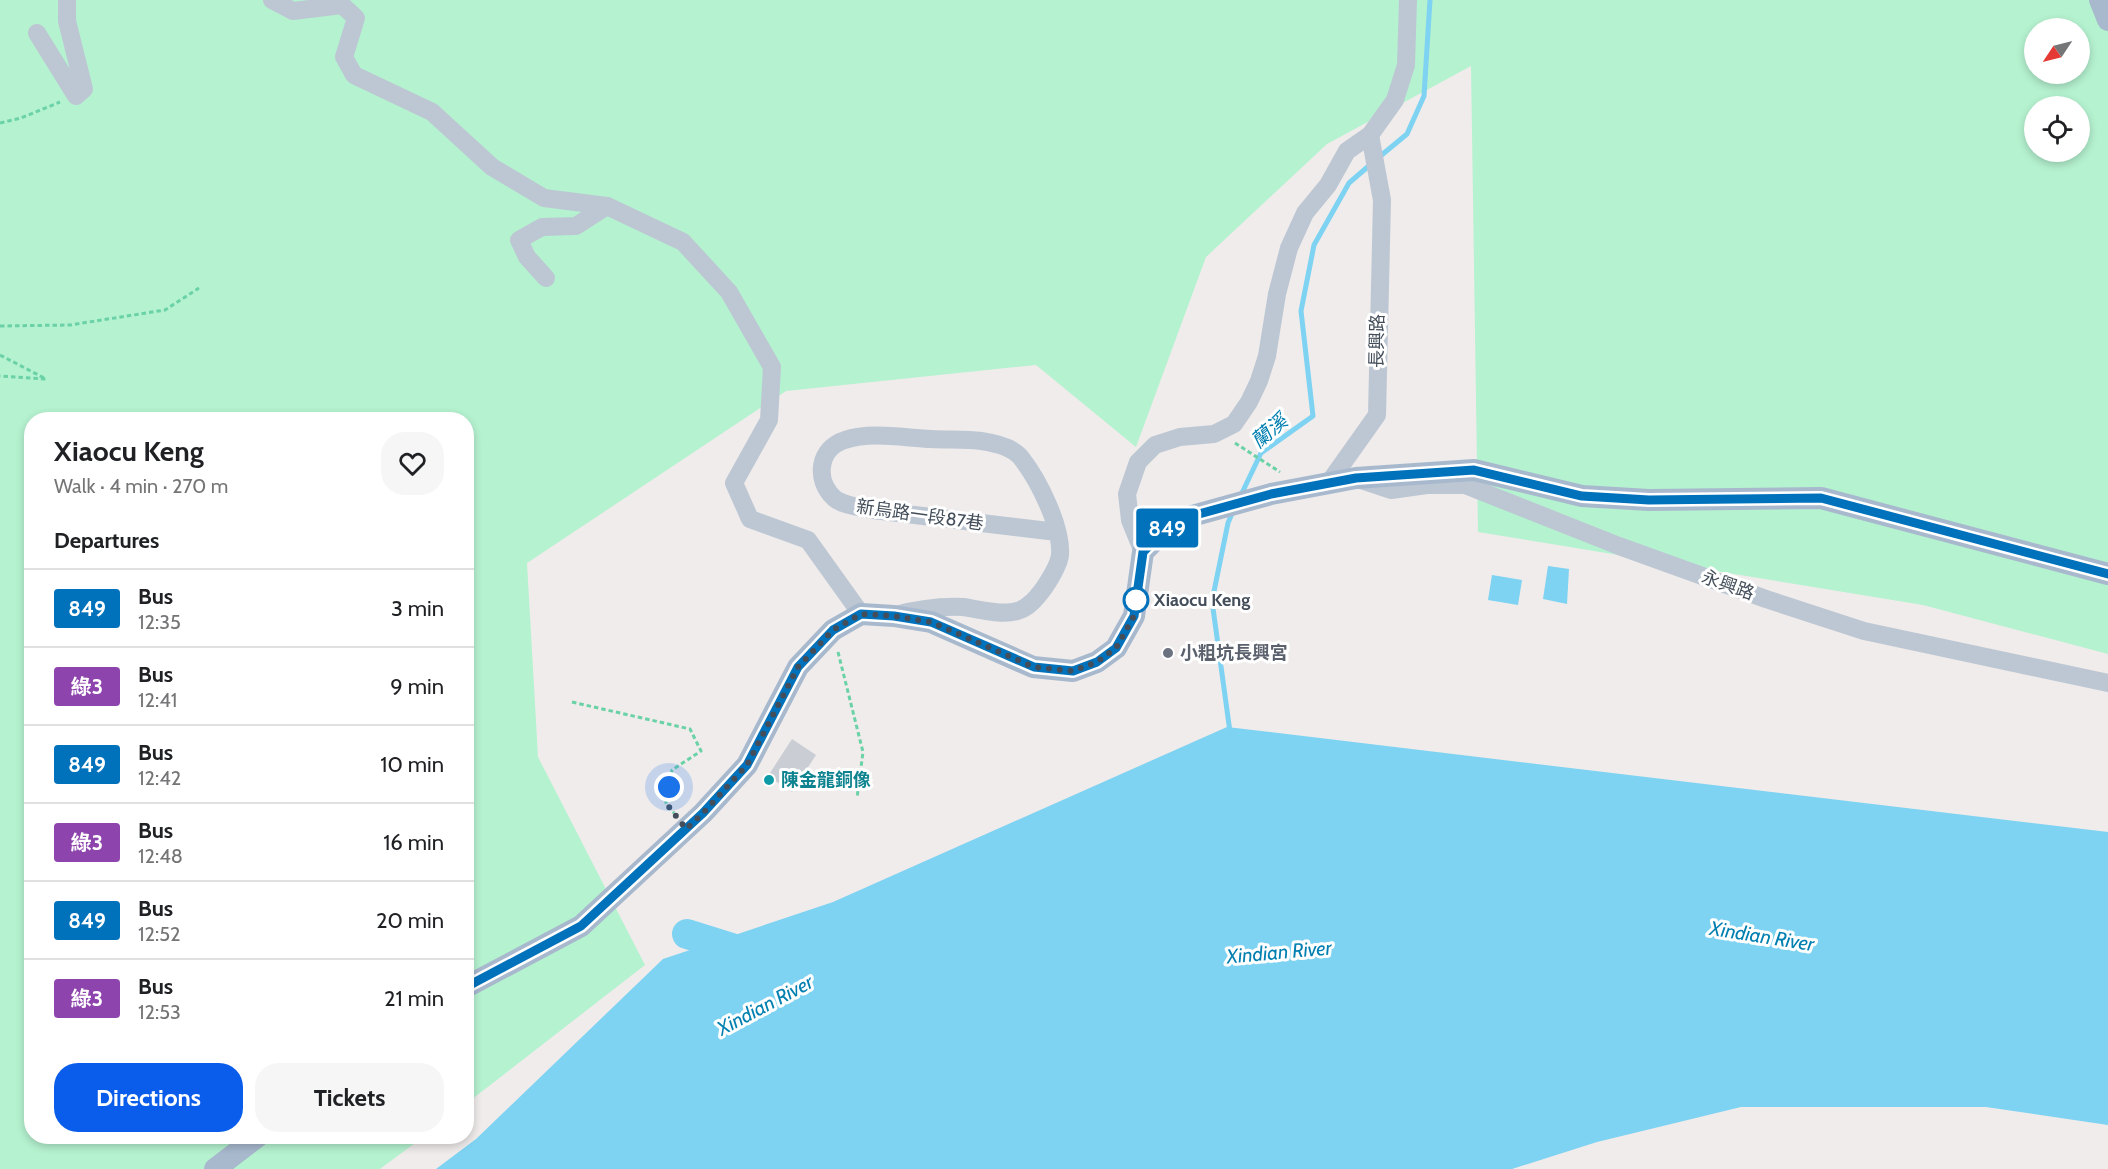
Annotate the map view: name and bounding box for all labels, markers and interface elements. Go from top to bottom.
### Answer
north arrow [2024,18,2090,84]
map controls [2024,18,2090,162]
button: locate [2024,96,2090,162]
street label: 長興路 [1366,314,1388,368]
water label: 蘭溪 [1246,407,1294,453]
button: heart [381,432,444,495]
text: Xiaocu Keng [54,434,204,468]
text: Walk · 4 min · 270 m [54,474,228,498]
street label: 新烏路一段87巷 [855,495,985,535]
line badge: 849 [1132,508,1202,548]
text: 849 [1148,516,1186,541]
text: Departures [54,527,159,554]
street label: 永興路 [1699,565,1757,605]
text: Bus [138,583,173,610]
marker: Xiaocu Keng [1123,587,1149,613]
place label: Xiaocu Keng [1153,589,1250,611]
text: 3 min [391,595,444,622]
text: 849 [68,596,106,621]
text: 12:35 [138,610,181,634]
place label: 小粗坑長興宮 [1180,642,1288,664]
marker: 小粗坑長興宮 [1161,646,1175,660]
text: Bus [138,661,173,688]
text: 9 min [390,673,444,700]
text: 綠3 [71,674,103,699]
text: 12:41 [138,688,177,712]
text: Bus [138,739,173,766]
text: 10 min [380,751,444,778]
text: 849 [68,752,106,777]
text: 12:42 [138,766,181,790]
place label: 陳金龍銅像 [781,769,871,791]
your location [654,772,684,802]
marker: 陳金龍銅像 [762,773,776,787]
text: Bus [138,817,173,844]
text: 16 min [383,829,444,856]
text: 綠3 [71,830,103,855]
text: 12:48 [138,844,183,868]
text: Bus [138,895,173,922]
text: 20 min [376,907,444,934]
text: 849 [68,908,106,933]
water label: Xindian River [1707,916,1817,956]
text: 12:52 [138,922,180,946]
water label: Xindian River [1225,935,1333,969]
water label: Xindian River [712,969,818,1041]
text: Bus [138,973,173,1000]
text: 21 min [384,985,444,1012]
text: 綠3 [71,986,103,1011]
text: 12:53 [138,1000,181,1024]
button: Directions [54,1063,243,1132]
button: Tickets [255,1063,444,1132]

